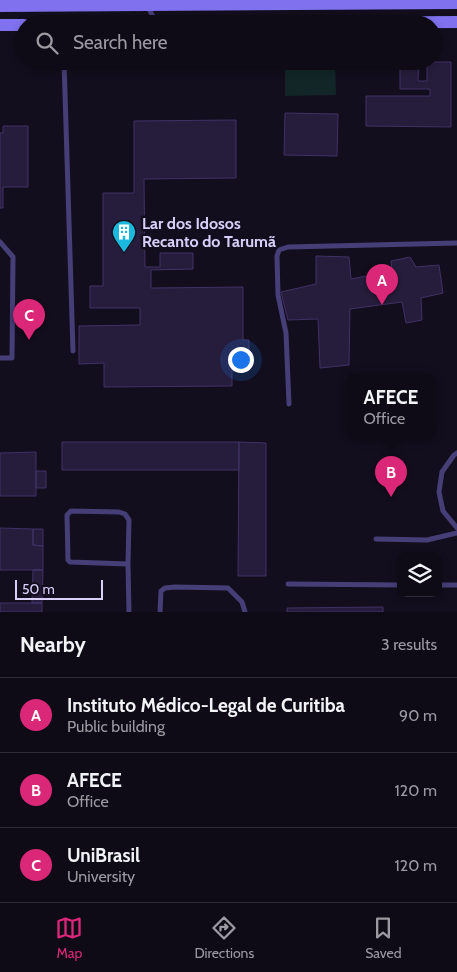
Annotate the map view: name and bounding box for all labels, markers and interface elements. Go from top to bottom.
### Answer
search box [15,15,442,70]
icon: search [33,29,61,57]
text: Search here [73,31,167,54]
place label: Lar dos Idosos Recanto do Tarumã [142,214,276,251]
building icon: Lar dos Idosos Recanto do Tarumã [111,219,137,253]
pin: A [366,264,398,305]
pin: C [13,299,45,340]
your location [228,347,254,373]
popup [346,374,436,439]
text: AFECE [364,386,418,409]
text: Office [364,409,405,428]
pin: B [375,456,407,497]
map controls [397,552,442,597]
button: layers [397,552,442,597]
scale bar [15,577,102,600]
text: 50 m [22,580,55,598]
text: Nearby [20,632,86,657]
text: 3 results [381,635,437,654]
text: Instituto Médico-Legal de Curitiba [67,694,345,717]
text: A [31,706,41,725]
text: 90 m [399,706,437,725]
text: Public building [67,717,165,736]
text: AFECE [67,769,122,792]
text: B [31,781,41,800]
text: 120 m [395,781,437,800]
text: Office [67,792,109,811]
text: UniBrasil [67,844,140,867]
text: C [31,856,41,875]
text: 120 m [395,856,437,875]
text: University [67,867,135,886]
tab: Map [55,914,83,962]
tab: Directions [194,914,254,962]
tab: Saved [365,914,402,962]

